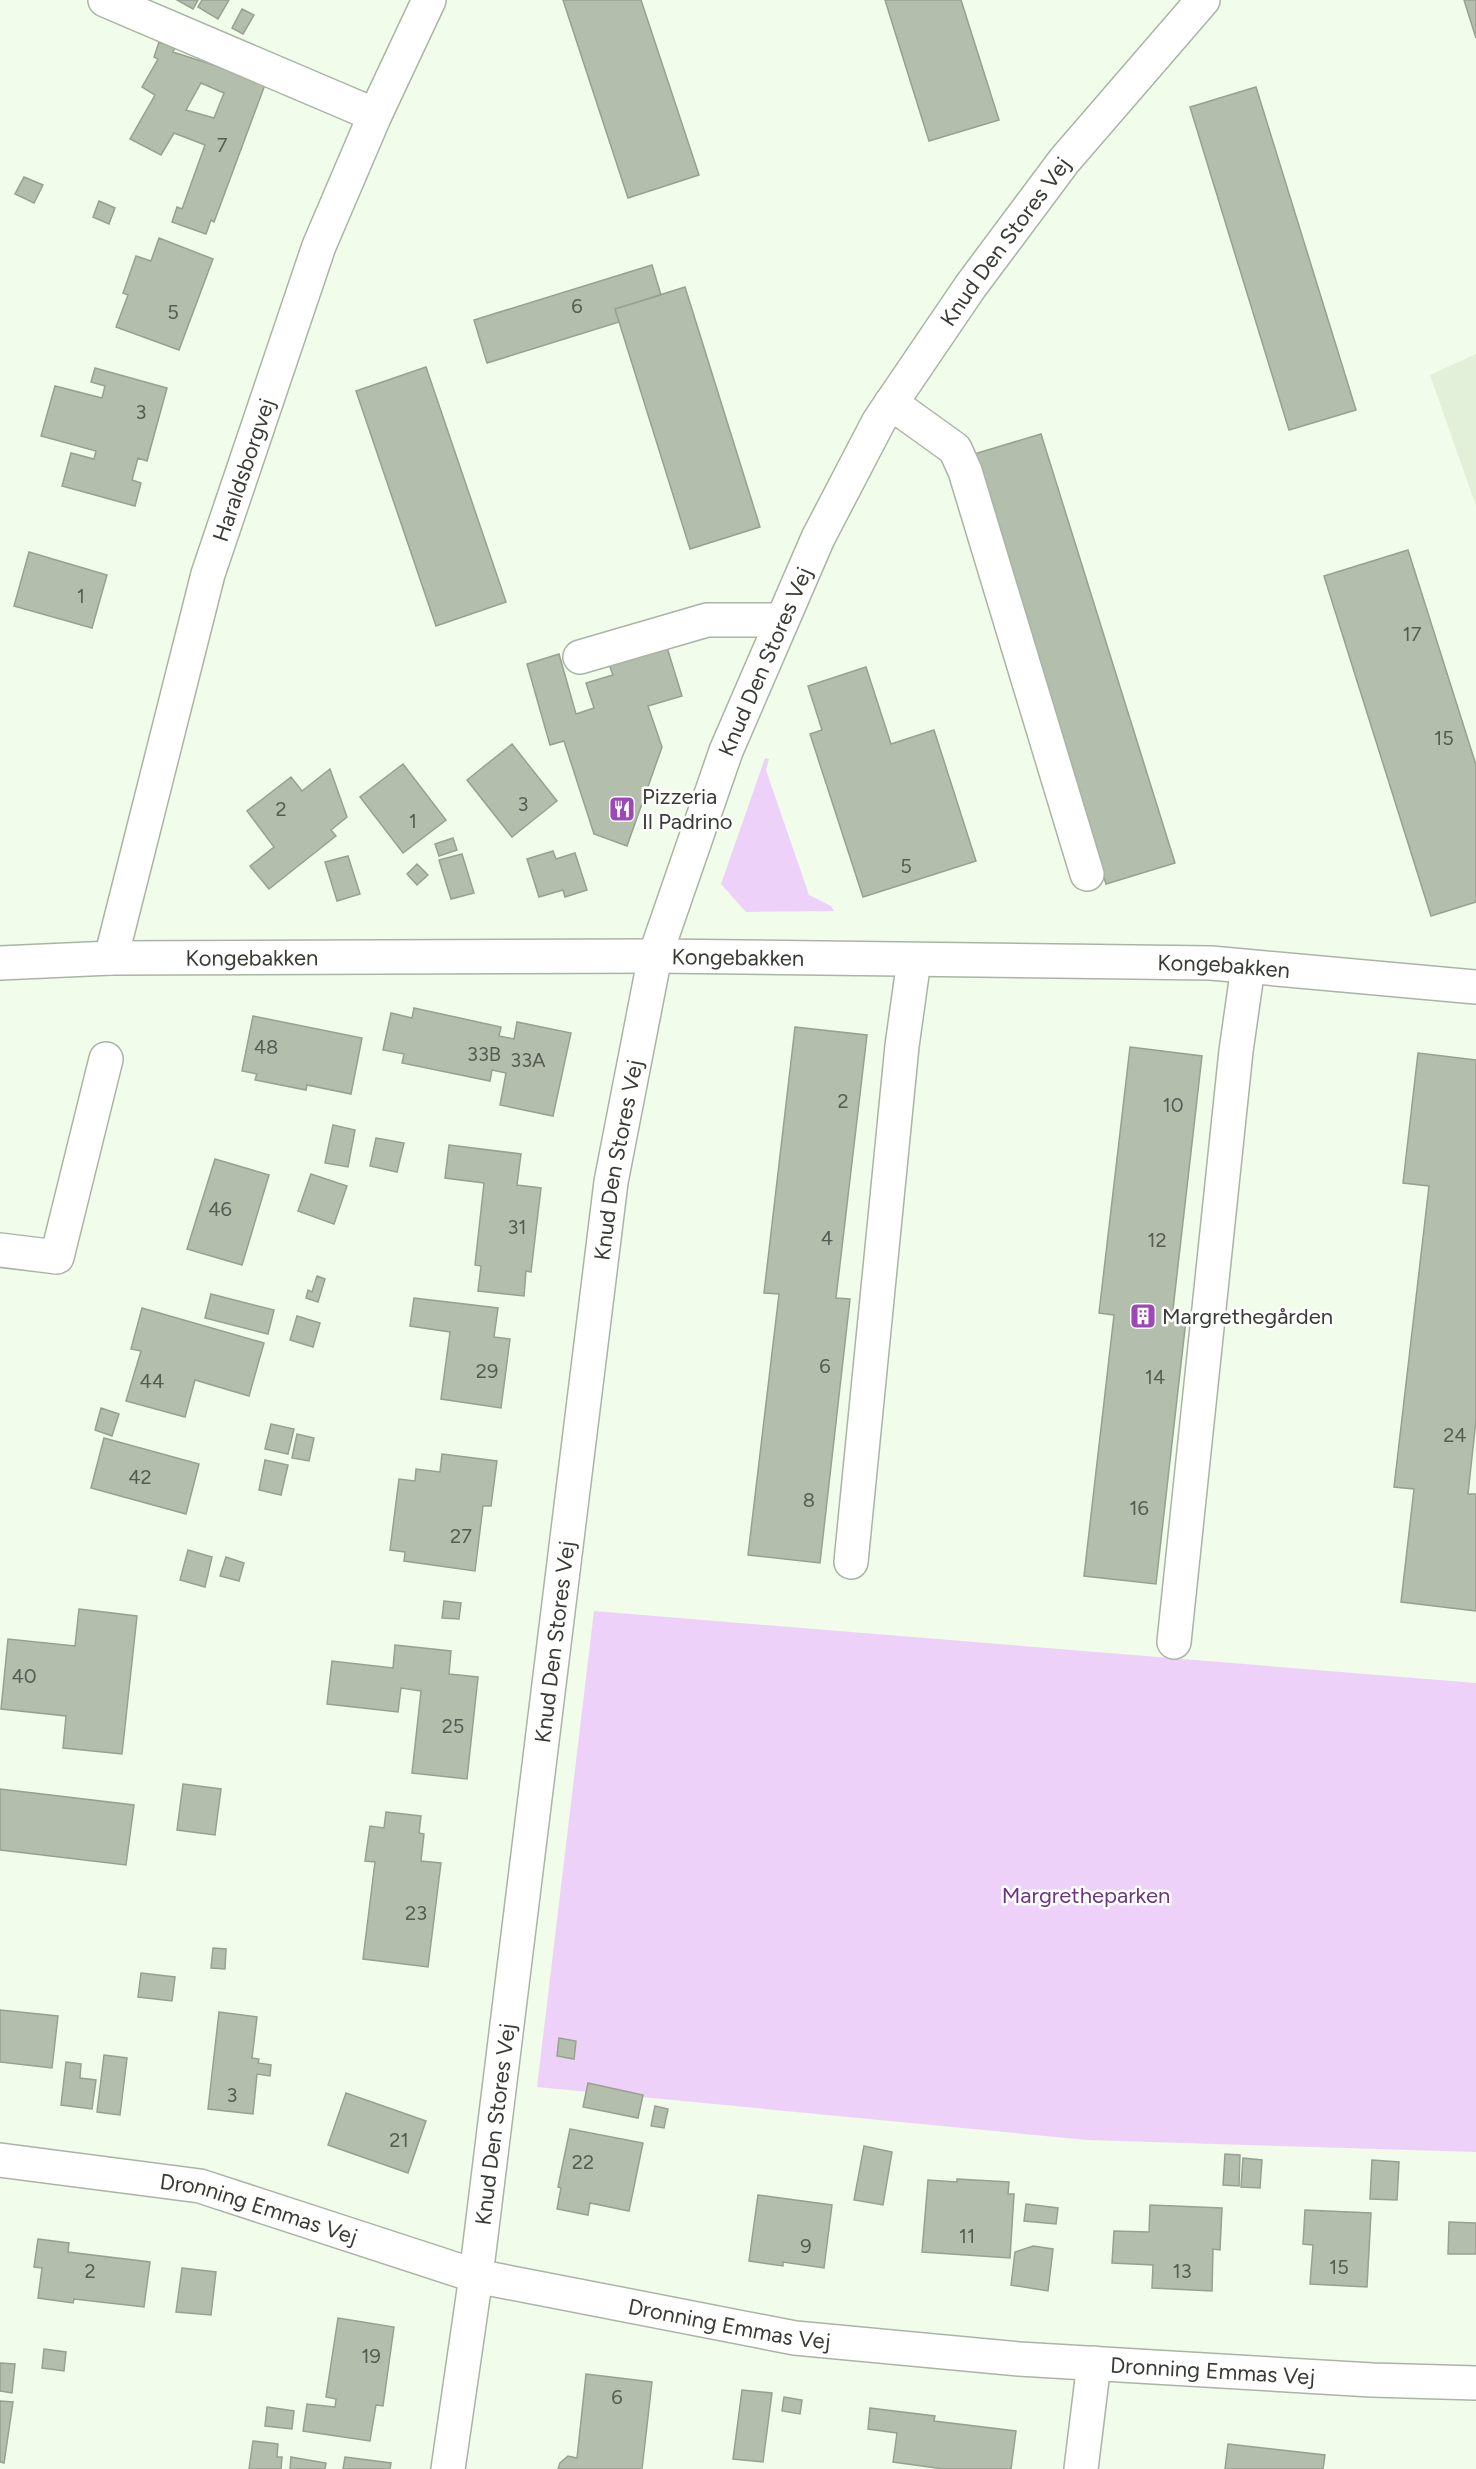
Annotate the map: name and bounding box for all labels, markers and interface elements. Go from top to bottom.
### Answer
house number: 7 [217,133,228,157]
street label: Knud Den Stores Vej [934,151,1076,331]
house number: 6 [571,294,583,318]
house number: 5 [167,300,179,324]
street label: Haraldsborgvej [206,395,280,545]
house number: 3 [136,400,146,424]
street label: Knud Den Stores Vej [712,563,817,760]
house number: 1 [77,584,85,608]
house number: 17 [1403,622,1422,646]
house number: 15 [1434,726,1454,750]
place label: Pizzeria Il Padrino [642,783,732,835]
house number: 3 [518,792,528,816]
restaurant icon: Pizzeria Il Padrino [607,794,637,824]
house number: 2 [275,797,287,821]
house number: 1 [409,809,417,833]
house number: 5 [900,854,912,878]
street label: Kongebakken [671,943,804,971]
street label: Kongebakken [185,944,318,971]
street label: Kongebakken [1157,949,1291,984]
house number: 48 [254,1035,278,1059]
house number: 33B [467,1042,501,1066]
house number: 33A [510,1048,546,1072]
street label: Knud Den Stores Vej [588,1057,648,1262]
house number: 2 [837,1089,849,1113]
house number: 10 [1162,1093,1184,1117]
house number: 46 [208,1197,232,1221]
house number: 31 [507,1215,527,1239]
house number: 4 [821,1226,833,1250]
house number: 12 [1147,1228,1167,1252]
building icon: Margrethegården [1128,1301,1158,1331]
place label: Margrethegården [1162,1303,1333,1330]
house number: 6 [819,1354,831,1378]
house number: 29 [476,1359,498,1383]
house number: 14 [1145,1365,1165,1389]
house number: 44 [140,1369,164,1393]
house number: 24 [1443,1423,1467,1447]
house number: 42 [128,1465,152,1489]
house number: 8 [803,1488,815,1512]
house number: 16 [1129,1496,1149,1520]
house number: 27 [450,1524,472,1548]
street label: Knud Den Stores Vej [528,1539,580,1744]
house number: 40 [11,1664,37,1688]
house number: 25 [442,1714,464,1738]
park label: Margretheparken [1002,1882,1170,1909]
house number: 23 [405,1901,427,1925]
street label: Knud Den Stores Vej [469,2022,521,2227]
house number: 3 [227,2083,237,2107]
house number: 21 [389,2128,409,2152]
house number: 22 [572,2150,594,2174]
street label: Dronning Emmas Vej [158,2167,361,2250]
house number: 11 [959,2224,975,2248]
house number: 9 [800,2234,812,2258]
house number: 15 [1329,2255,1349,2279]
house number: 2 [84,2259,96,2283]
house number: 13 [1172,2259,1192,2283]
street label: Dronning Emmas Vej [626,2292,832,2355]
house number: 19 [361,2344,381,2368]
street label: Dronning Emmas Vej [1109,2351,1316,2390]
house number: 6 [611,2385,623,2409]

